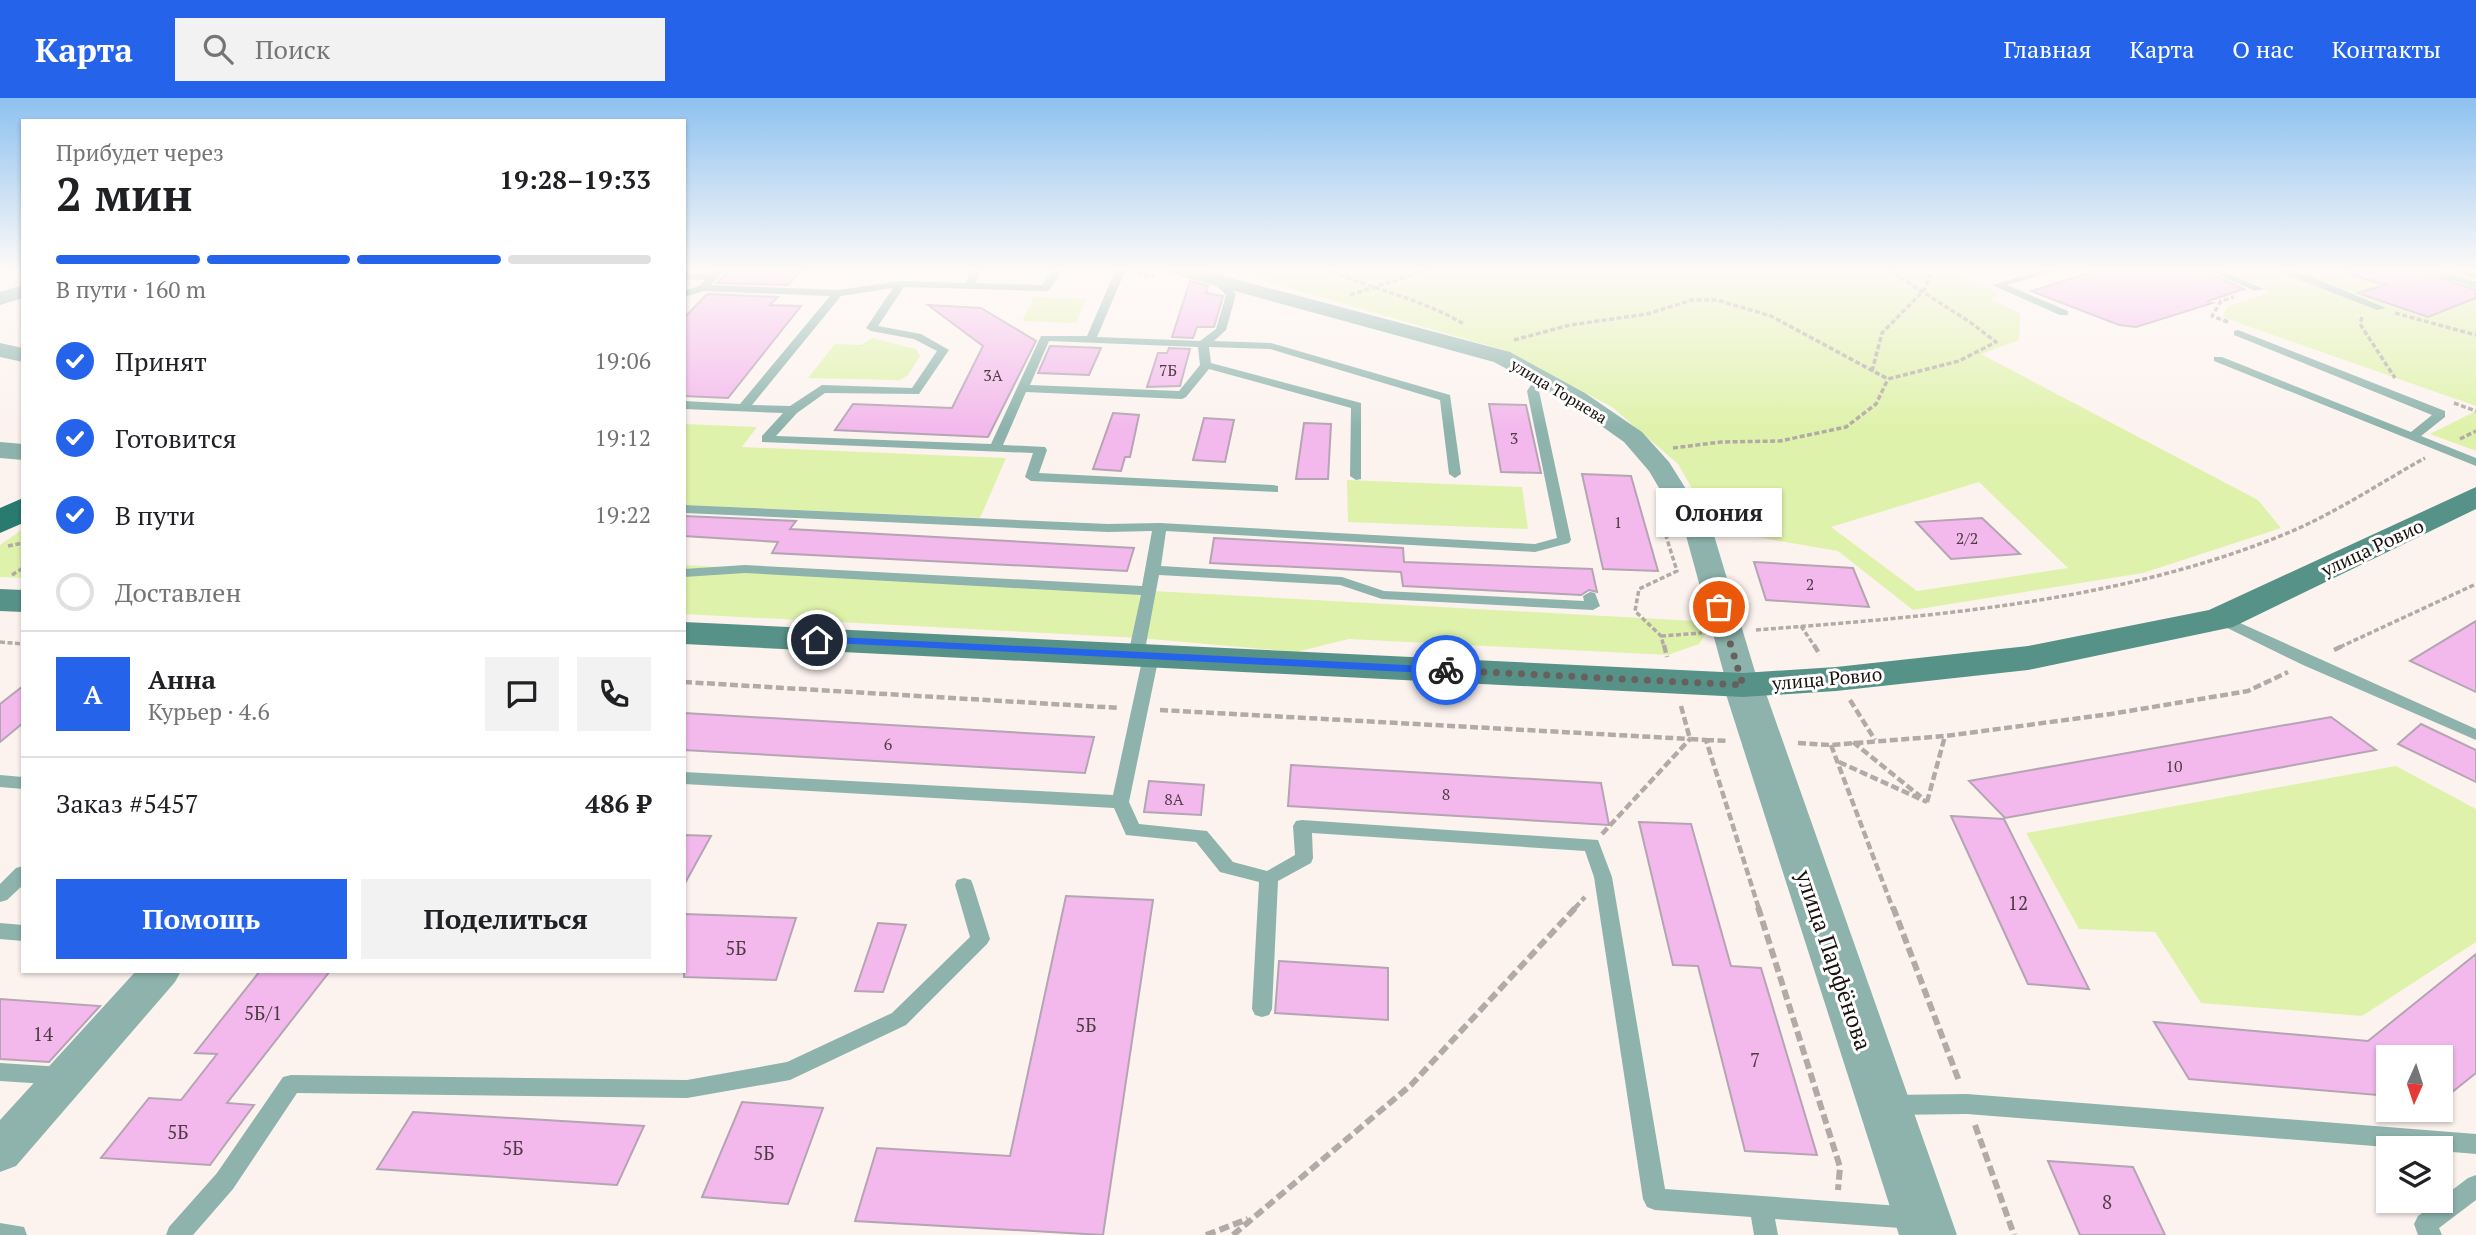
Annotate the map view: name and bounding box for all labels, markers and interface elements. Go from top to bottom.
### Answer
search box [175,18,665,81]
text: Карта [35,28,133,71]
icon: search [199,30,237,68]
text: Поиск [255,32,330,66]
text: Главная [2003,33,2091,65]
text: Карта [2129,33,2194,65]
text: О нас [2232,33,2294,65]
text: Контакты [2332,33,2441,65]
text: Прибудет через [56,137,224,168]
text: 19:28–19:33 [499,162,651,196]
text: 2 мин [56,163,193,224]
text: В пути · 160 m [56,274,206,305]
icon: check [56,342,94,380]
text: Принят [115,344,207,378]
text: 19:06 [594,345,651,376]
street label: улица Торнева [1506,353,1611,429]
house number: 7Б [1159,359,1177,381]
house number: 3А [983,364,1003,386]
icon: check [56,419,94,457]
text: Готовится [115,421,237,455]
text: 19:12 [594,422,651,453]
house number: 3 [1510,427,1518,449]
callout: Олония [1656,488,1782,537]
icon: check [56,496,94,534]
text: Олония [1675,497,1763,528]
text: В пути [115,498,195,532]
text: 19:22 [594,499,651,530]
house number: 1 [1614,511,1622,533]
street label: улица Ровио [2316,512,2427,582]
house number: 2/2 [1956,527,1978,549]
house number: 2 [1806,573,1814,595]
text: Доставлен [115,575,241,609]
pin [1689,577,1749,637]
icon: bag [1700,588,1738,626]
pin [787,610,847,670]
icon: home [798,621,836,659]
courier [1411,635,1481,705]
icon: bike [1427,651,1465,689]
button: chat [485,657,559,731]
button: phone [577,657,651,731]
street label: улица Ровио [1770,661,1883,695]
text: Анна [148,662,216,696]
text: А [84,677,102,711]
text: Курьер · 4.6 [148,696,270,727]
house number: 6 [884,733,893,755]
house number: 10 [2165,755,2183,777]
house number: 8 [1442,783,1450,805]
text: Заказ #5457 [56,786,199,820]
text: 486 ₽ [585,786,651,820]
house number: 8А [1164,788,1184,810]
street label: улица Парфёнова [1788,865,1880,1055]
button: Помощь [56,879,347,959]
button: Поделиться [361,879,651,959]
house number: 12 [2008,890,2028,915]
house number: 5Б [725,935,747,960]
house number: 5Б/1 [244,1000,282,1025]
house number: 5Б [1075,1012,1097,1037]
house number: 14 [33,1021,54,1046]
north arrow [2376,1045,2454,1122]
map controls [2376,1045,2453,1213]
house number: 7 [1750,1047,1760,1072]
house number: 5Б [167,1119,189,1144]
house number: 5Б [502,1135,524,1160]
button: layers [2376,1136,2453,1213]
house number: 5Б [753,1140,775,1165]
house number: 8 [2102,1189,2112,1214]

